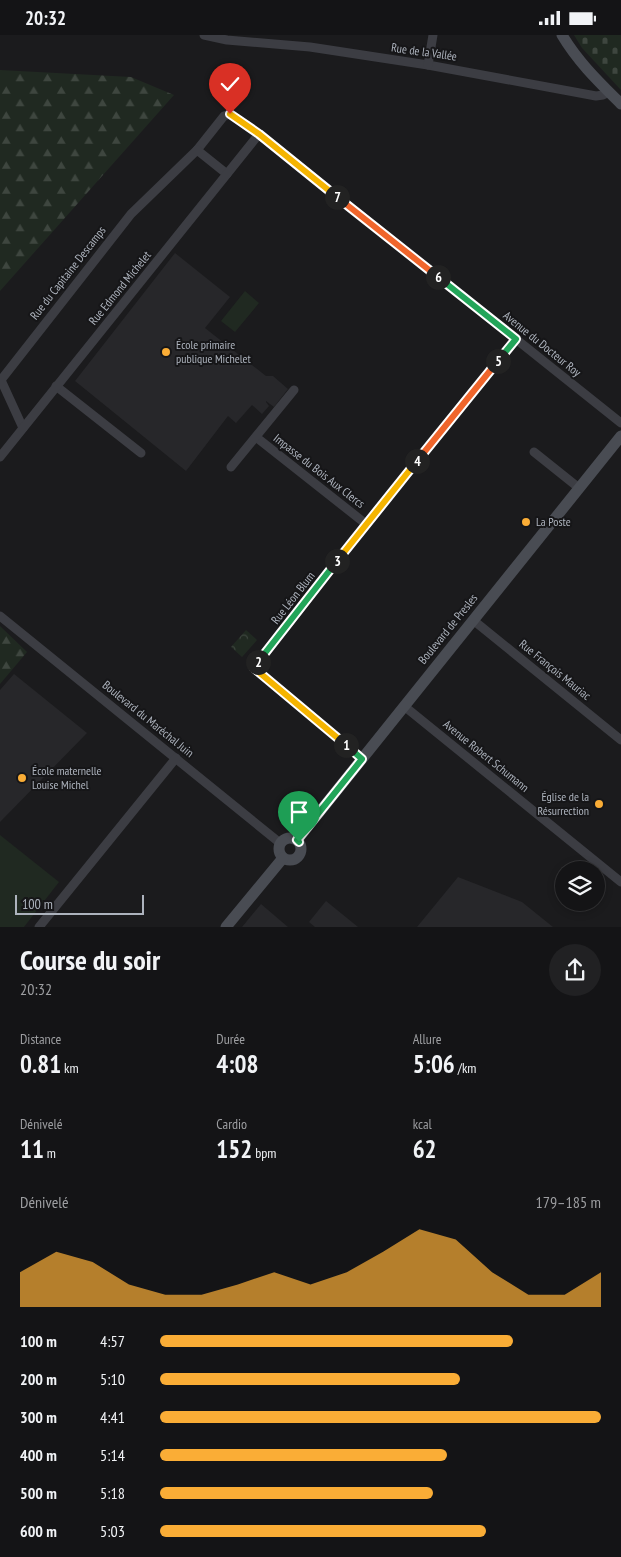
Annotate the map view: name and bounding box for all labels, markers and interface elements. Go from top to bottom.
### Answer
text: 20:32 [25,6,66,30]
street label: Rue de la Vallée [390,39,458,64]
pin [209,63,251,114]
icon: check [216,70,244,98]
pin: 7 [324,185,350,209]
text: 7 [334,188,341,206]
street label: Rue du Capitaine Descamps [27,223,109,322]
street label: Rue Edmond Michelet [85,247,154,328]
pin: 6 [426,265,450,289]
text: 6 [435,268,442,286]
street label: Avenue du Docteur Roy [500,308,585,380]
place label: École primaire publique Michelet [176,337,251,366]
marker: École primaire publique Michelet [160,346,172,358]
pin: 5 [486,349,510,373]
text: 5 [495,352,502,370]
street label: Impasse du Bois Aux Clercs [271,430,368,511]
pin: 4 [404,449,430,473]
text: 4 [414,452,421,470]
place label: La Poste [536,514,571,529]
marker: La Poste [520,516,532,528]
pin: 3 [324,549,350,573]
text: 3 [334,552,341,570]
street label: Rue Léon Blum [268,568,318,627]
street label: Boulevard de Presles [415,591,480,667]
street label: Rue François Mauriac [516,636,595,704]
pin: 2 [246,649,270,675]
text: 2 [255,653,262,671]
street label: Boulevard du Maréchal Juin [100,677,197,760]
street label: Avenue Robert Schumann [440,716,532,795]
pin: 1 [334,733,358,757]
text: 1 [343,736,350,754]
place label: École maternelle Louise Michel [32,763,102,792]
marker: École maternelle Louise Michel [16,772,28,784]
place label: Église de la Résurrection [537,789,589,818]
pin [278,791,320,842]
icon: arrive [285,798,313,826]
marker: Église de la Résurrection [593,798,605,810]
map controls [555,861,605,911]
button: layers [555,861,605,911]
scale bar [15,892,144,915]
text: 100 m [22,895,53,913]
text: Course du soir [20,941,160,978]
button: share [549,944,601,996]
text: 20:32 [20,979,52,999]
text: Distance [20,1030,61,1048]
text: Durée [216,1030,245,1048]
text: Allure [413,1030,442,1048]
text: 0.81 [20,1048,61,1080]
text: 4:08 [216,1048,258,1080]
text: 5:06 [413,1048,455,1080]
text: km [61,1059,79,1077]
text: /km [455,1059,476,1077]
text: Dénivelé [20,1115,63,1133]
text: Cardio [216,1115,247,1133]
text: kcal [413,1115,432,1133]
text: 11 [20,1133,44,1165]
text: 152 [216,1133,252,1165]
text: 62 [413,1133,437,1165]
text: m [44,1144,56,1162]
text: bpm [252,1144,276,1162]
text: Dénivelé [20,1192,69,1212]
text: 179–185 m [536,1192,601,1212]
text: 100 m [20,1331,57,1351]
text: 4:57 [100,1331,125,1351]
text: 200 m [20,1369,57,1389]
text: 5:10 [100,1369,125,1389]
text: 300 m [20,1407,57,1427]
text: 4:41 [100,1407,125,1427]
text: 400 m [20,1445,57,1465]
text: 5:14 [100,1445,125,1465]
text: 500 m [20,1483,57,1503]
text: 5:18 [100,1483,125,1503]
text: 600 m [20,1521,57,1541]
text: 5:03 [100,1521,125,1541]

